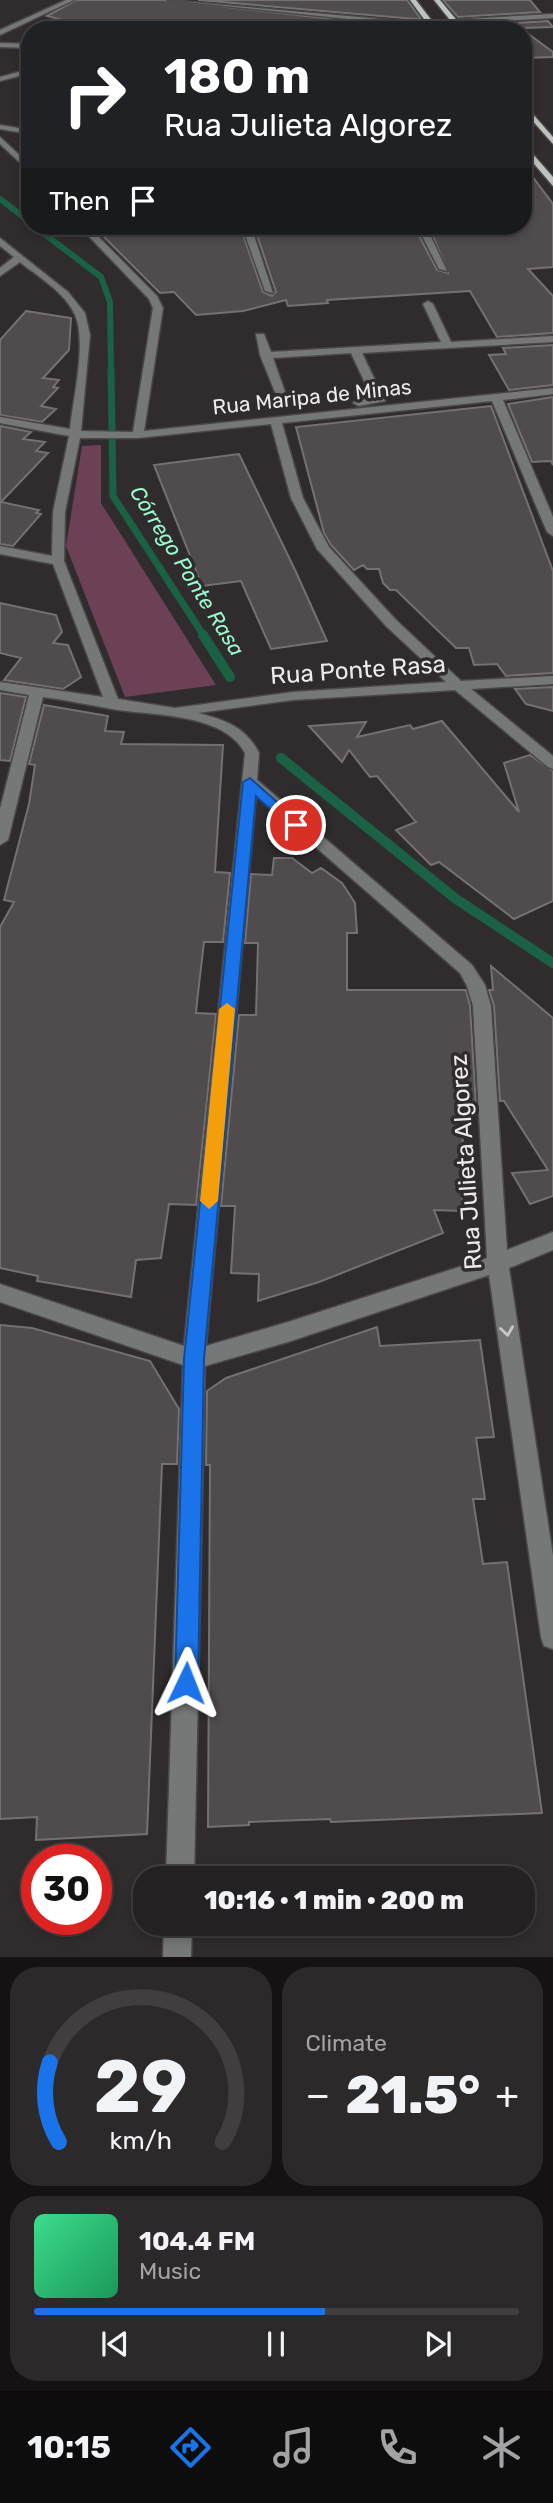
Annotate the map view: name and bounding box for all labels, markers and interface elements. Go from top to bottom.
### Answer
text: 180 m [164,47,310,105]
icon: right [49,49,140,140]
text: Rua Julieta Algorez [164,106,452,144]
icon: arrive [124,182,162,220]
text: Then [49,186,110,217]
street label: Rua Maripa de Minas [211,374,413,419]
water label: Córrego Ponte Rasa [125,481,250,660]
street label: Rua Ponte Rasa [269,650,447,690]
pin [266,795,326,855]
icon: arrive [277,806,315,844]
street label: Rua Julieta Algorez [444,1053,488,1271]
one-way arrow [500,1325,515,1337]
position arrow [149,1646,223,1720]
speed limit sign: 30 [21,1844,112,1935]
text: 10:16 · 1 min · 200 m [204,1885,464,1916]
text: Climate [306,2029,387,2057]
text: 29 [94,2045,188,2131]
text: 21.5° [345,2064,480,2126]
text: − [306,2072,330,2118]
text: + [495,2072,519,2118]
text: km/h [110,2126,172,2155]
text: 104.4 FM [139,2226,255,2257]
text: Music [139,2257,201,2285]
icon: previous [96,2325,134,2363]
icon: pause [257,2325,295,2363]
icon: next [419,2325,457,2363]
icon: directions [166,2423,215,2472]
icon: music [269,2423,318,2472]
icon: phone [373,2423,422,2472]
icon: climate [477,2423,526,2472]
text: 10:15 [27,2428,111,2466]

